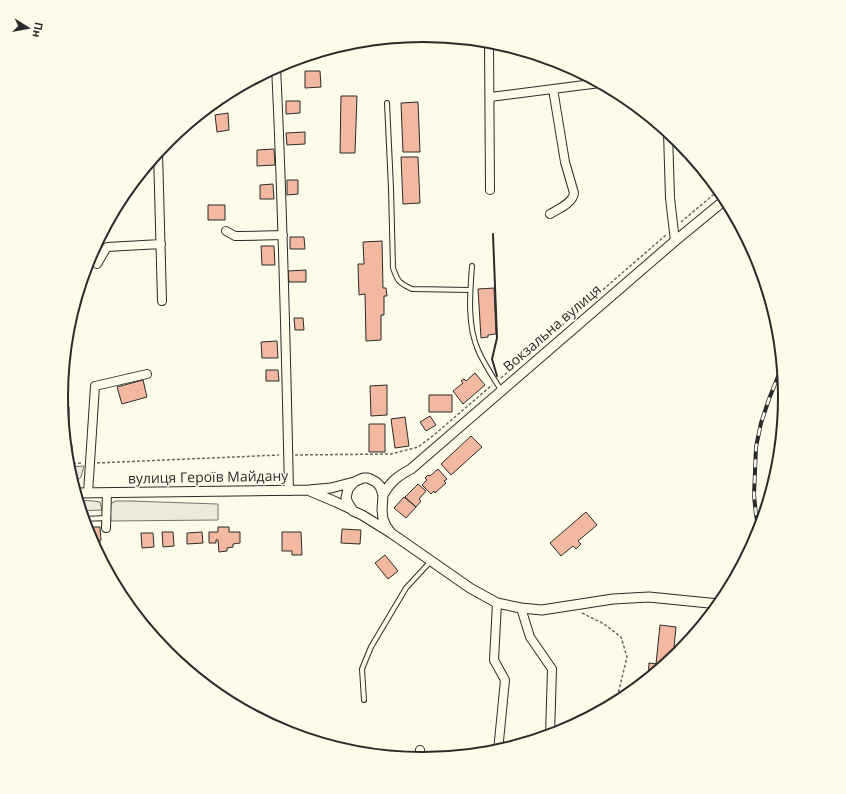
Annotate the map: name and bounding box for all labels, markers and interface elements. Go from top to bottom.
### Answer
north arrow [8,8,48,48]
text: Пн [29,21,47,39]
street label: Вокзальна вулиця [499,280,605,376]
street label: вулиця Героїв Майдану [128,466,289,487]

